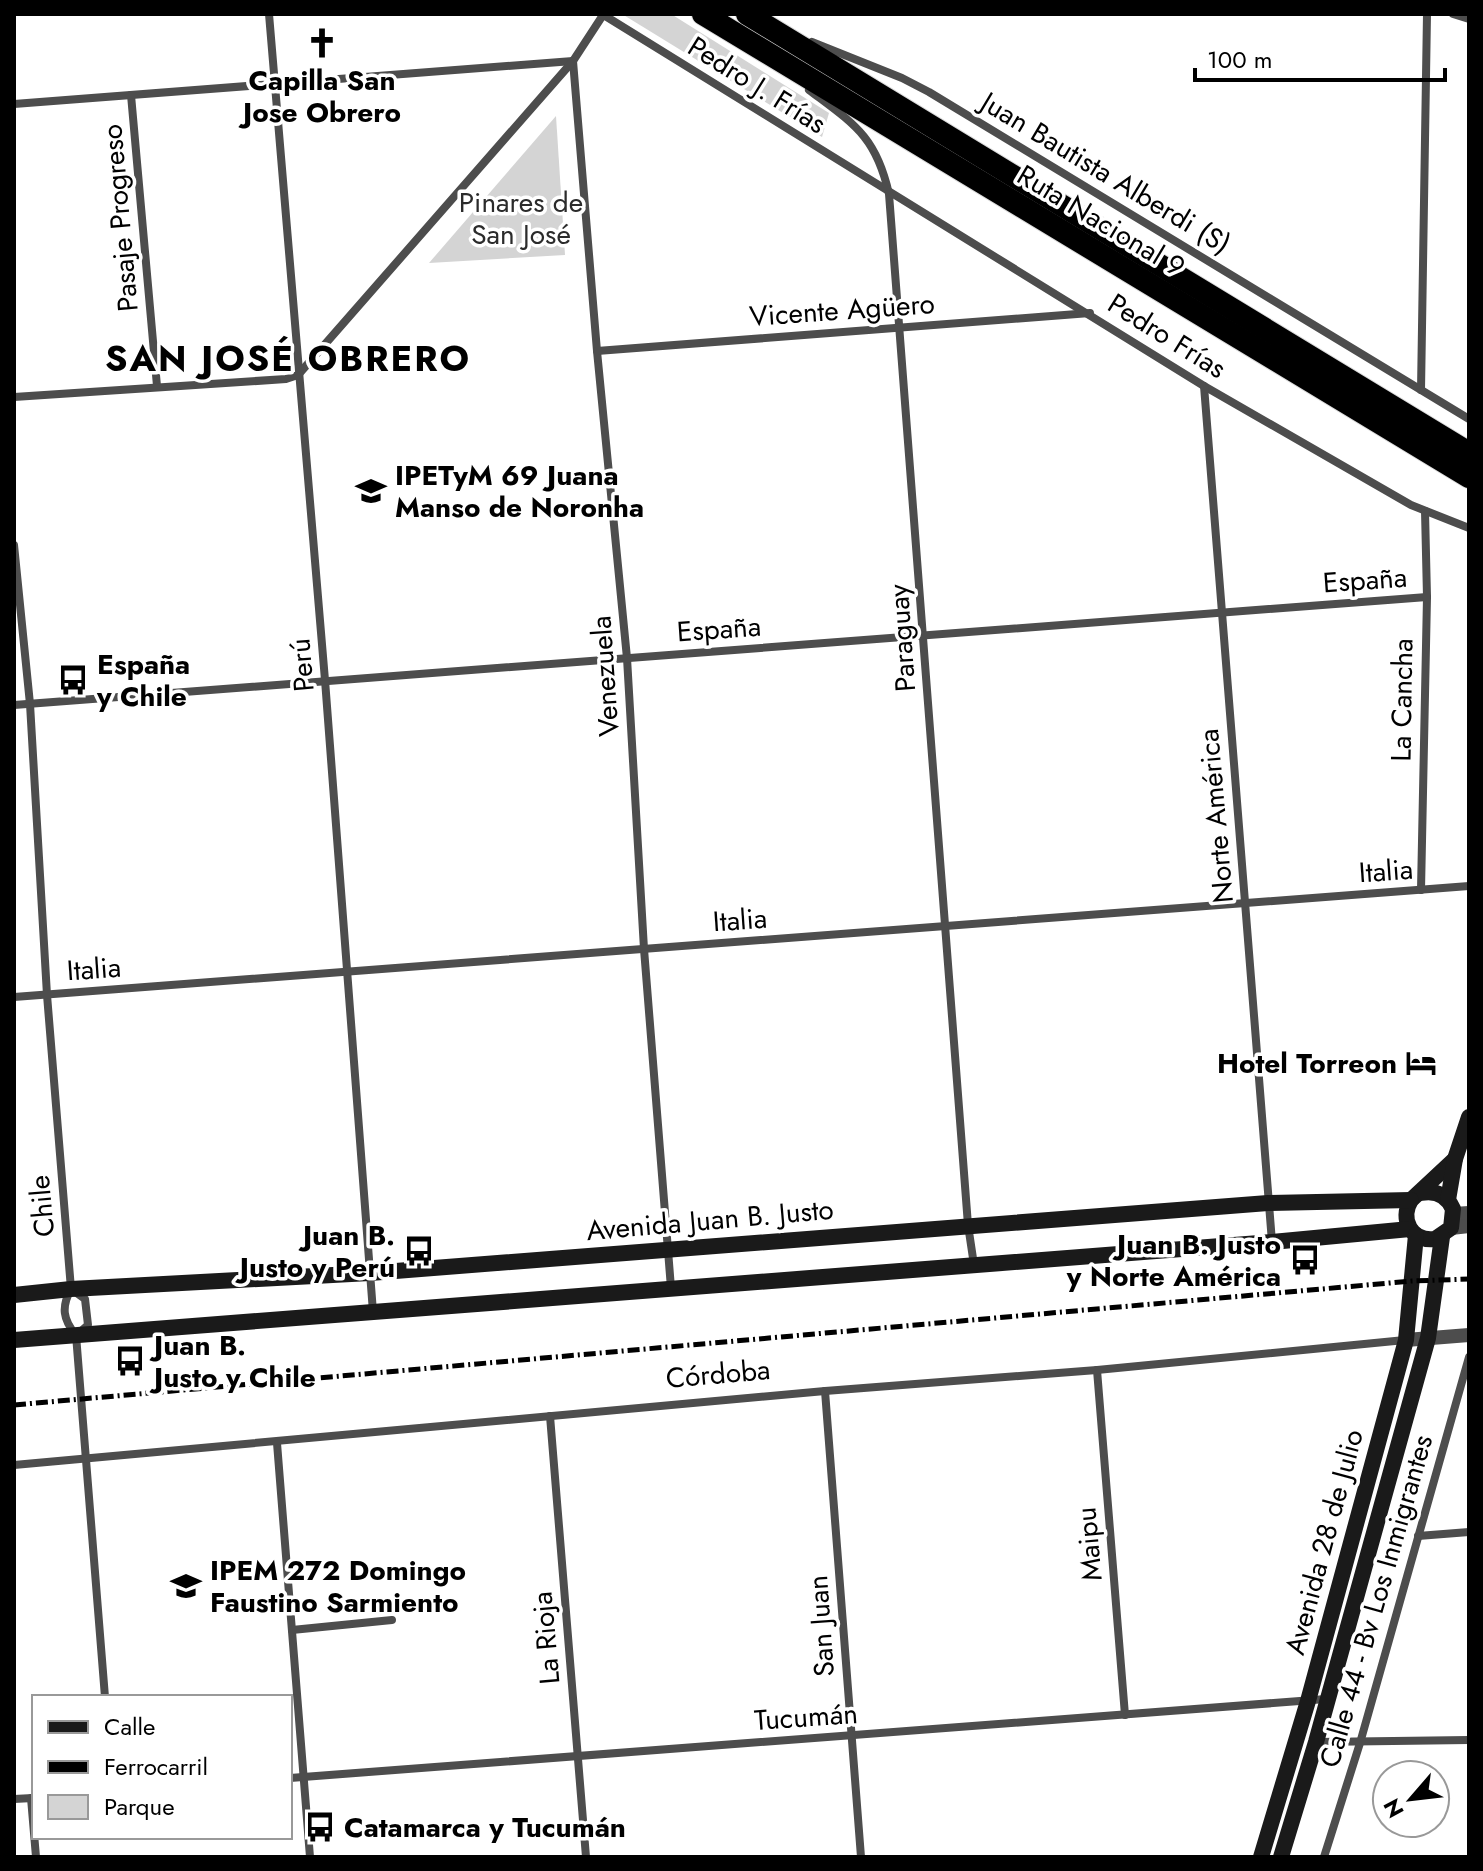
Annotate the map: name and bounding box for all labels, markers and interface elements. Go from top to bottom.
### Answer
church icon: Capilla San Jose Obrero [305,26,339,60]
street label: Pedro J. Frías [680,26,834,144]
scale bar [1195,32,1445,82]
text: 100 m [1207,42,1273,77]
place label: Capilla San Jose Obrero [238,60,401,133]
street label: Juan Bautista Alberdi (S) [970,80,1239,264]
street label: Pasaje Progreso [91,123,149,313]
street label: Ruta Nacional 9 [1009,155,1193,287]
park label: Pinares de San José [459,182,583,255]
street label: Vicente Agüero [748,283,936,337]
street label: Pedro Frías [1100,283,1234,389]
district label: SAN JOSÉ OBRERO [105,332,471,384]
place label: IPETyM 69 Juana Manso de Noronha [395,455,644,528]
school or university icon: IPETyM 69 Juana Manso de Noronha [354,474,388,508]
street label: España [1322,557,1408,603]
street label: Paraguay [878,582,926,693]
street label: España [676,606,762,652]
street label: Venezuela [580,614,630,738]
street label: Perú [279,637,325,693]
street label: La Cancha [1380,638,1424,762]
place label: España y Chile [96,644,190,717]
bus stop icon: España y Chile [56,663,90,697]
street label: Norte América [1188,727,1244,905]
street label: Italia [1358,849,1414,893]
street label: Italia [712,898,768,942]
street label: Italia [66,947,122,991]
place label: Hotel Torreon [1217,1043,1397,1084]
hotel icon: Hotel Torreon [1404,1046,1438,1080]
street label: Chile [19,1173,65,1239]
street label: Avenida Juan B. Justo [585,1189,835,1251]
place label: Juan B. Justo y Perú [235,1215,395,1288]
place label: Juan B. Justo y Norte América [1066,1224,1281,1297]
bus stop icon: Juan B. Justo y Perú [402,1234,436,1268]
bus stop icon: Juan B. Justo y Norte América [1288,1243,1322,1277]
place label: Juan B. Justo y Chile [149,1325,316,1398]
bus stop icon: Juan B. Justo y Chile [113,1344,147,1378]
street label: Córdoba [664,1349,772,1399]
street label: Avenida 28 de Julio [1274,1425,1374,1659]
street label: Calle 44 - Bv Los Inmigrantes [1309,1430,1443,1772]
street label: Maipu [1065,1505,1113,1583]
place label: IPEM 272 Domingo Faustino Sarmiento [210,1550,466,1623]
school or university icon: IPEM 272 Domingo Faustino Sarmiento [169,1569,203,1603]
street label: San Juan [797,1574,845,1678]
street label: La Rioja [522,1590,570,1686]
street label: Tucumán [753,1693,859,1741]
legend [32,1695,292,1839]
text: Calle [104,1709,155,1744]
text: Ferrocarril [104,1749,208,1784]
north arrow [1371,1759,1451,1839]
text: Parque [104,1789,175,1824]
text: N [1375,1793,1412,1824]
place label: Catamarca y Tucumán [344,1807,626,1848]
bus stop icon: Catamarca y Tucumán [303,1810,337,1844]

